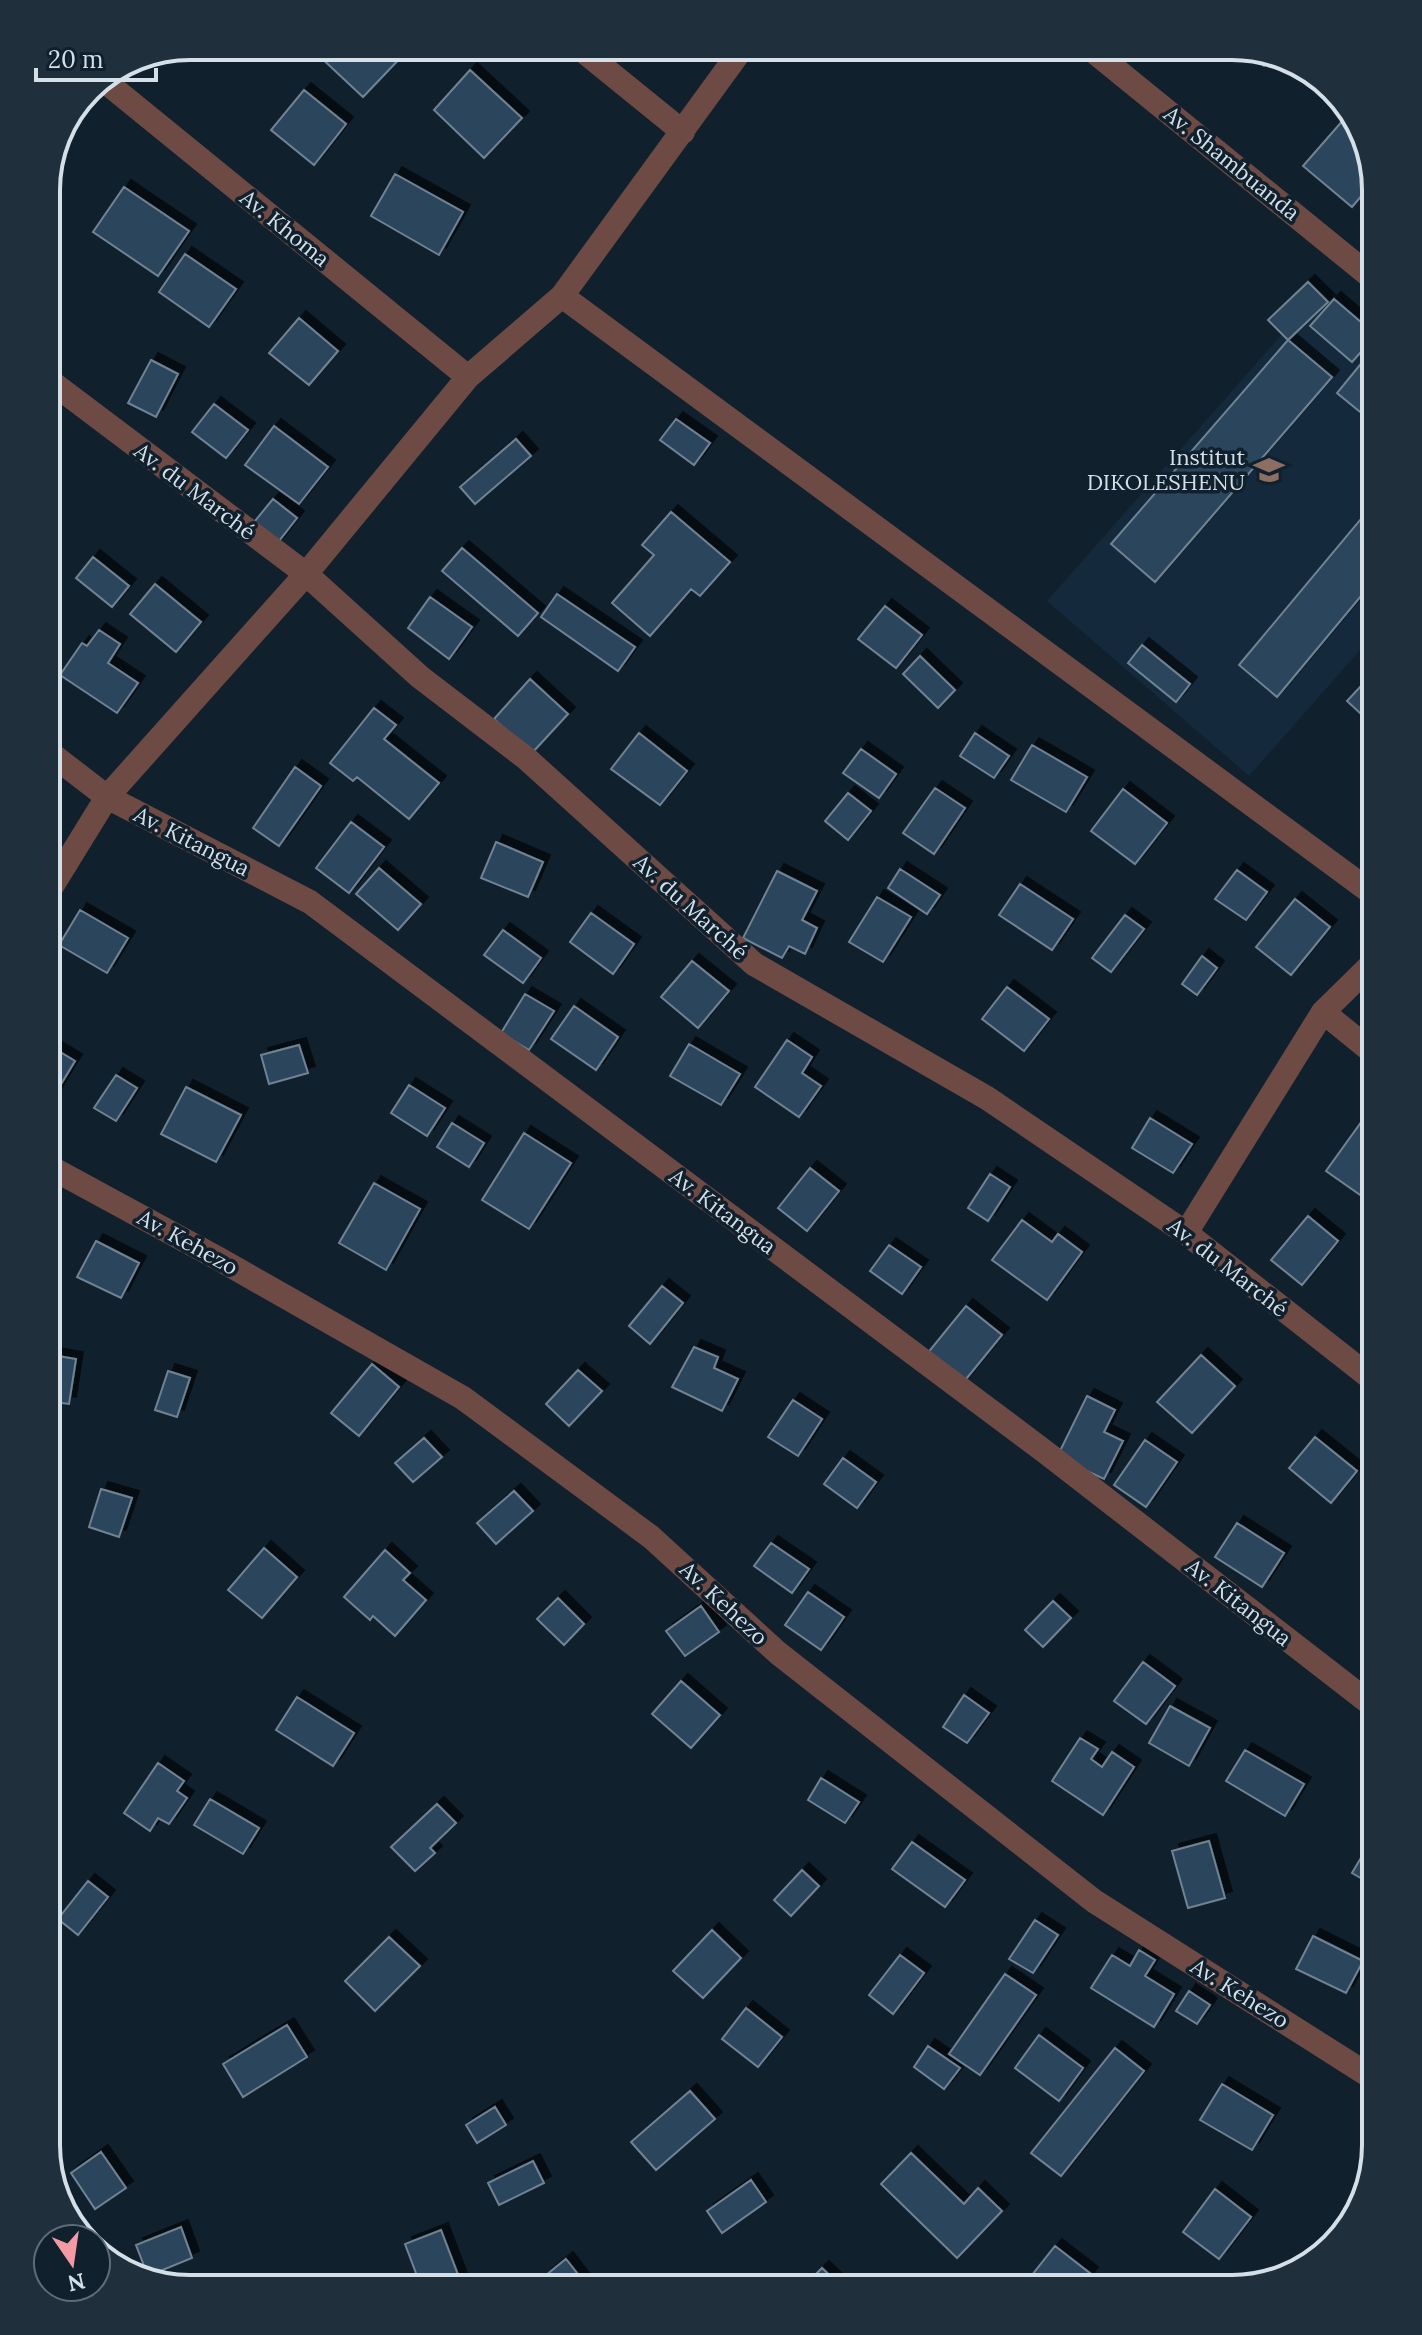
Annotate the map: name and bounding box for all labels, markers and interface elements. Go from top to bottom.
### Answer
scale bar [36,32,156,82]
text: 20 m [48,44,104,75]
street label: Av. Shambuanda [1158,99,1306,226]
street label: Av. Khoma [234,183,335,273]
street label: Av. du Marché [128,436,261,546]
place label: Institut DIKOLESHENU [1087,443,1245,496]
school or university icon: Institut DIKOLESHENU [1252,453,1286,487]
street label: Av. Kitangua [129,799,255,882]
street label: Av. du Marché [627,848,754,966]
street label: Av. Kitangua [663,1161,782,1260]
street label: Av. Kehezo [132,1202,243,1281]
street label: Av. du Marché [1162,1211,1294,1323]
street label: Av. Kitangua [1180,1551,1297,1652]
street label: Av. Kehezo [673,1554,774,1651]
street label: Av. Kehezo [1185,1951,1294,2034]
north arrow [32,2223,112,2303]
text: N [65,2267,88,2298]

